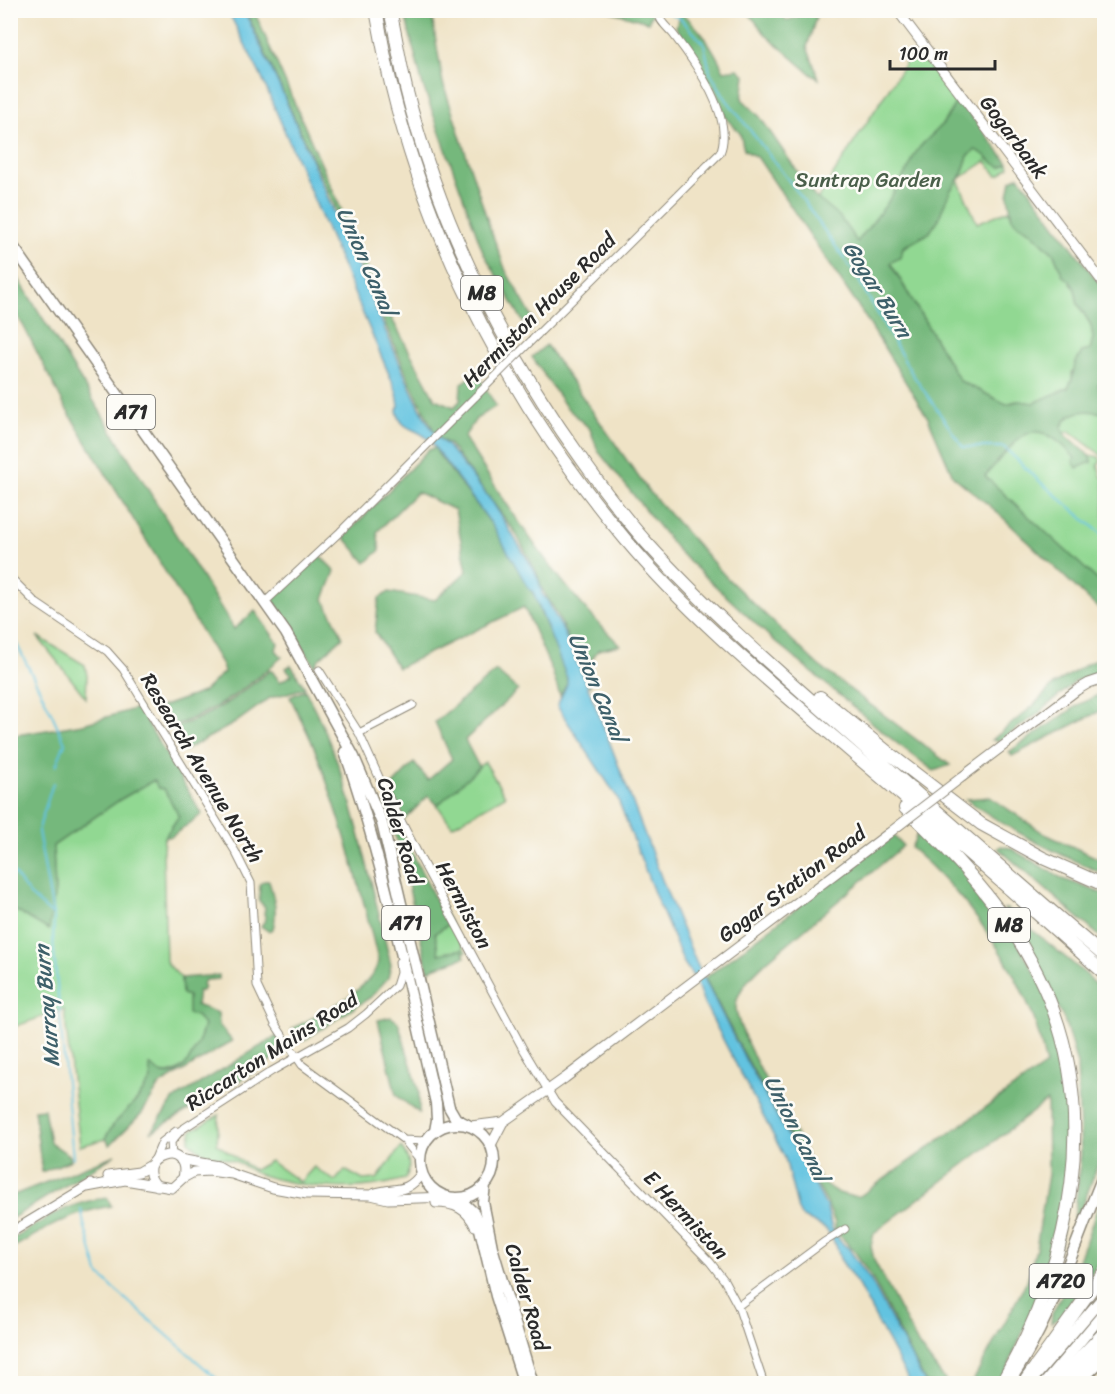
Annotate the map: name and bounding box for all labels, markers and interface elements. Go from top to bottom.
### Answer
scale bar [890,33,995,71]
text: 100 m [899,38,948,70]
street label: Gogarbank [969,87,1059,187]
park label: Suntrap Garden [795,161,941,199]
water label: Union Canal [325,201,410,326]
street label: Hermiston House Road [452,222,627,397]
water label: Gogar Burn [832,233,924,347]
road number: M8 [461,276,503,310]
road number: A71 [107,395,155,429]
water label: Union Canal [557,627,640,752]
street label: Research Avenue North [130,665,274,871]
street label: Calder Road [366,773,435,891]
street label: Gogar Station Road [709,814,876,953]
street label: Hermiston [425,854,503,956]
road number: A71 [382,906,430,940]
road number: M8 [988,908,1030,942]
water label: Murray Burn [22,941,71,1069]
street label: Riccarton Mains Road [178,980,368,1121]
water label: Union Canal [753,1068,842,1193]
street label: E Hermiston [634,1161,738,1269]
street label: Calder Road [494,1239,561,1357]
road number: A720 [1030,1264,1092,1298]

